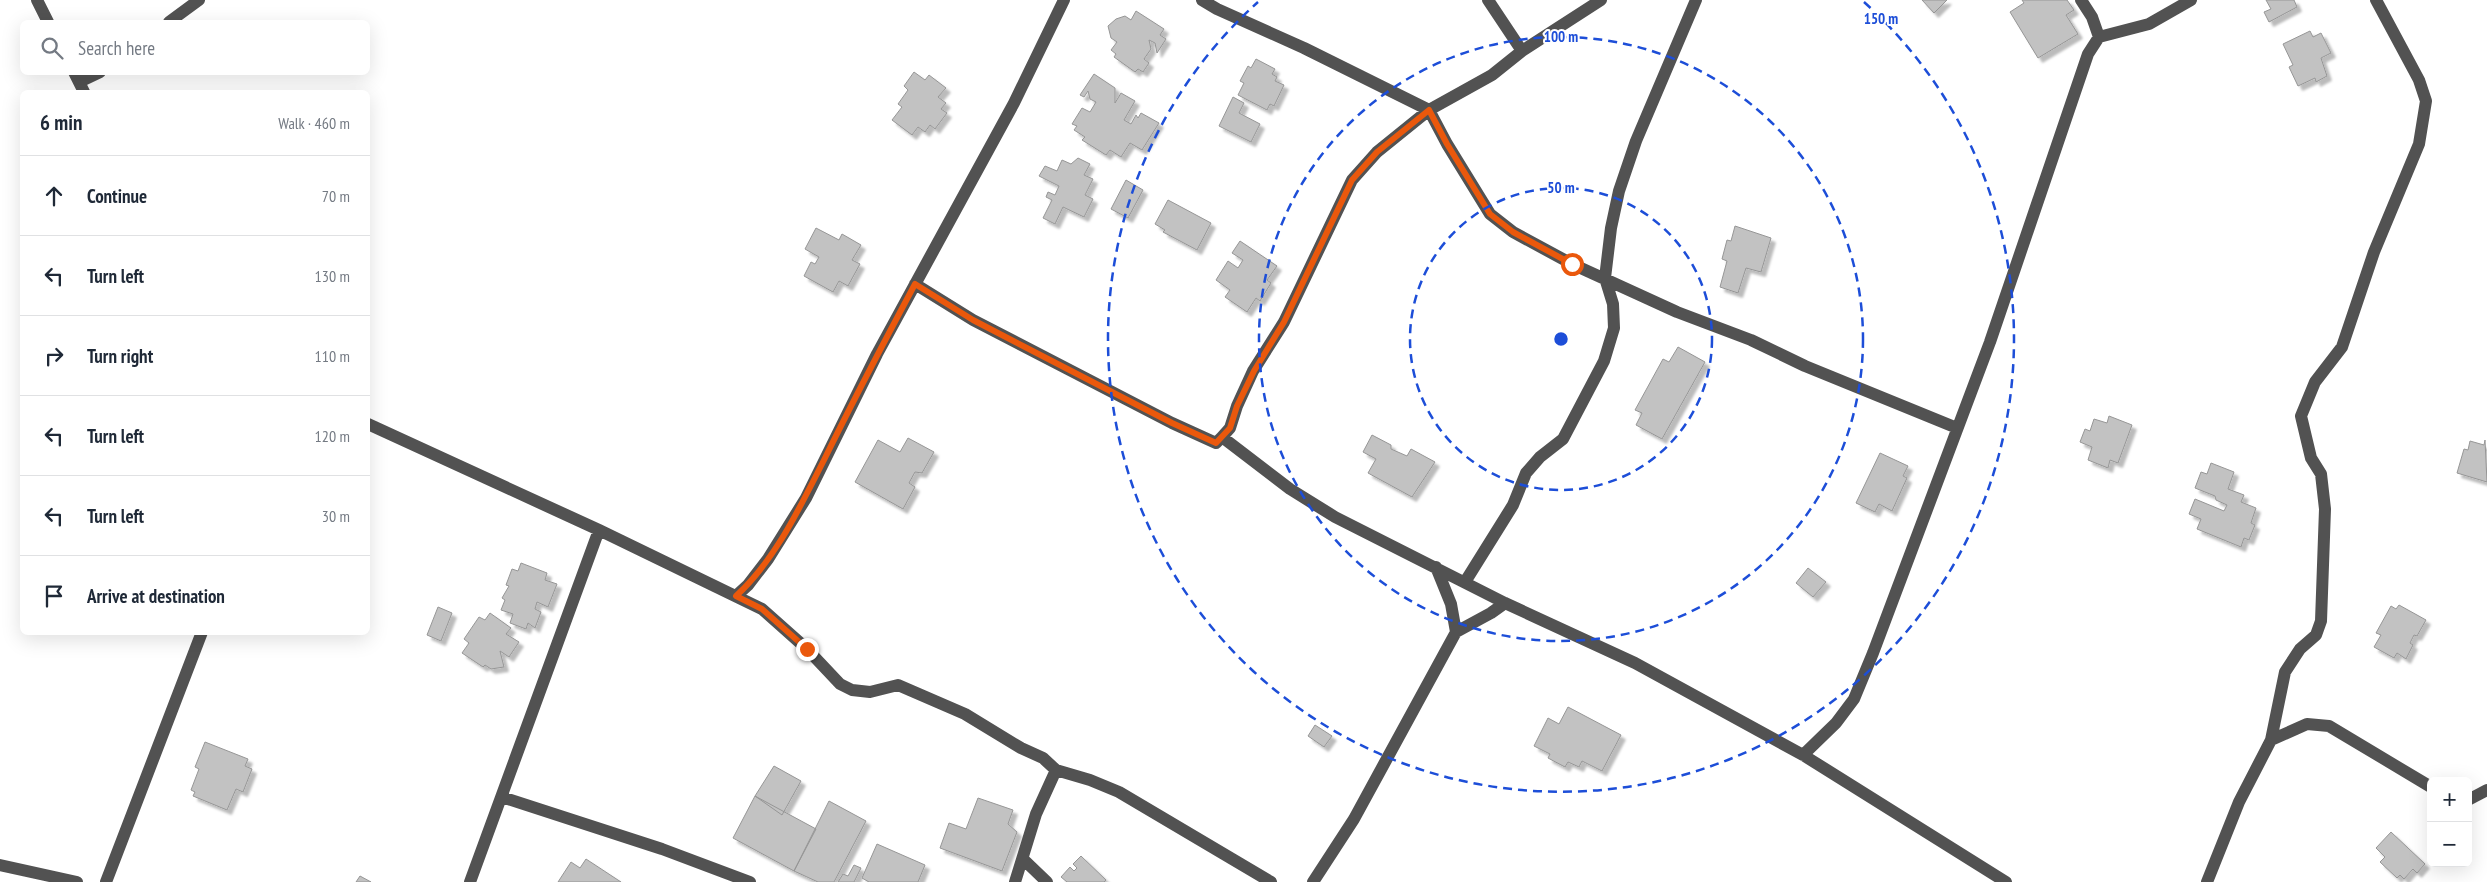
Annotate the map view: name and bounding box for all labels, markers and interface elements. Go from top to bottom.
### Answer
text: 150 m [1864,9,1898,28]
search box [20,20,370,75]
text: 100 m [1544,27,1578,46]
icon: search [38,34,66,62]
text: Search here [78,36,155,60]
text: 6 min [40,109,82,136]
text: Walk · 460 m [278,113,350,133]
text: 50 m [1547,178,1575,197]
icon: ahead [40,182,68,210]
text: Continue [87,184,147,208]
text: 70 m [322,186,350,206]
route start [1561,253,1584,276]
icon: left [40,262,68,290]
text: Turn left [87,264,144,288]
text: 130 m [315,266,350,286]
centre of rings [1552,330,1570,348]
icon: right [40,342,68,370]
text: Turn right [87,344,153,368]
text: 110 m [315,346,350,366]
icon: left [40,422,68,450]
text: Turn left [87,424,144,448]
text: 120 m [315,426,350,446]
icon: left [40,502,68,530]
text: Turn left [87,504,144,528]
text: 30 m [322,506,350,526]
icon: arrive [40,582,68,610]
text: Arrive at destination [87,584,225,608]
route end [796,638,819,661]
map controls [2427,777,2472,867]
button: + [2427,777,2472,822]
button: − [2427,822,2472,867]

